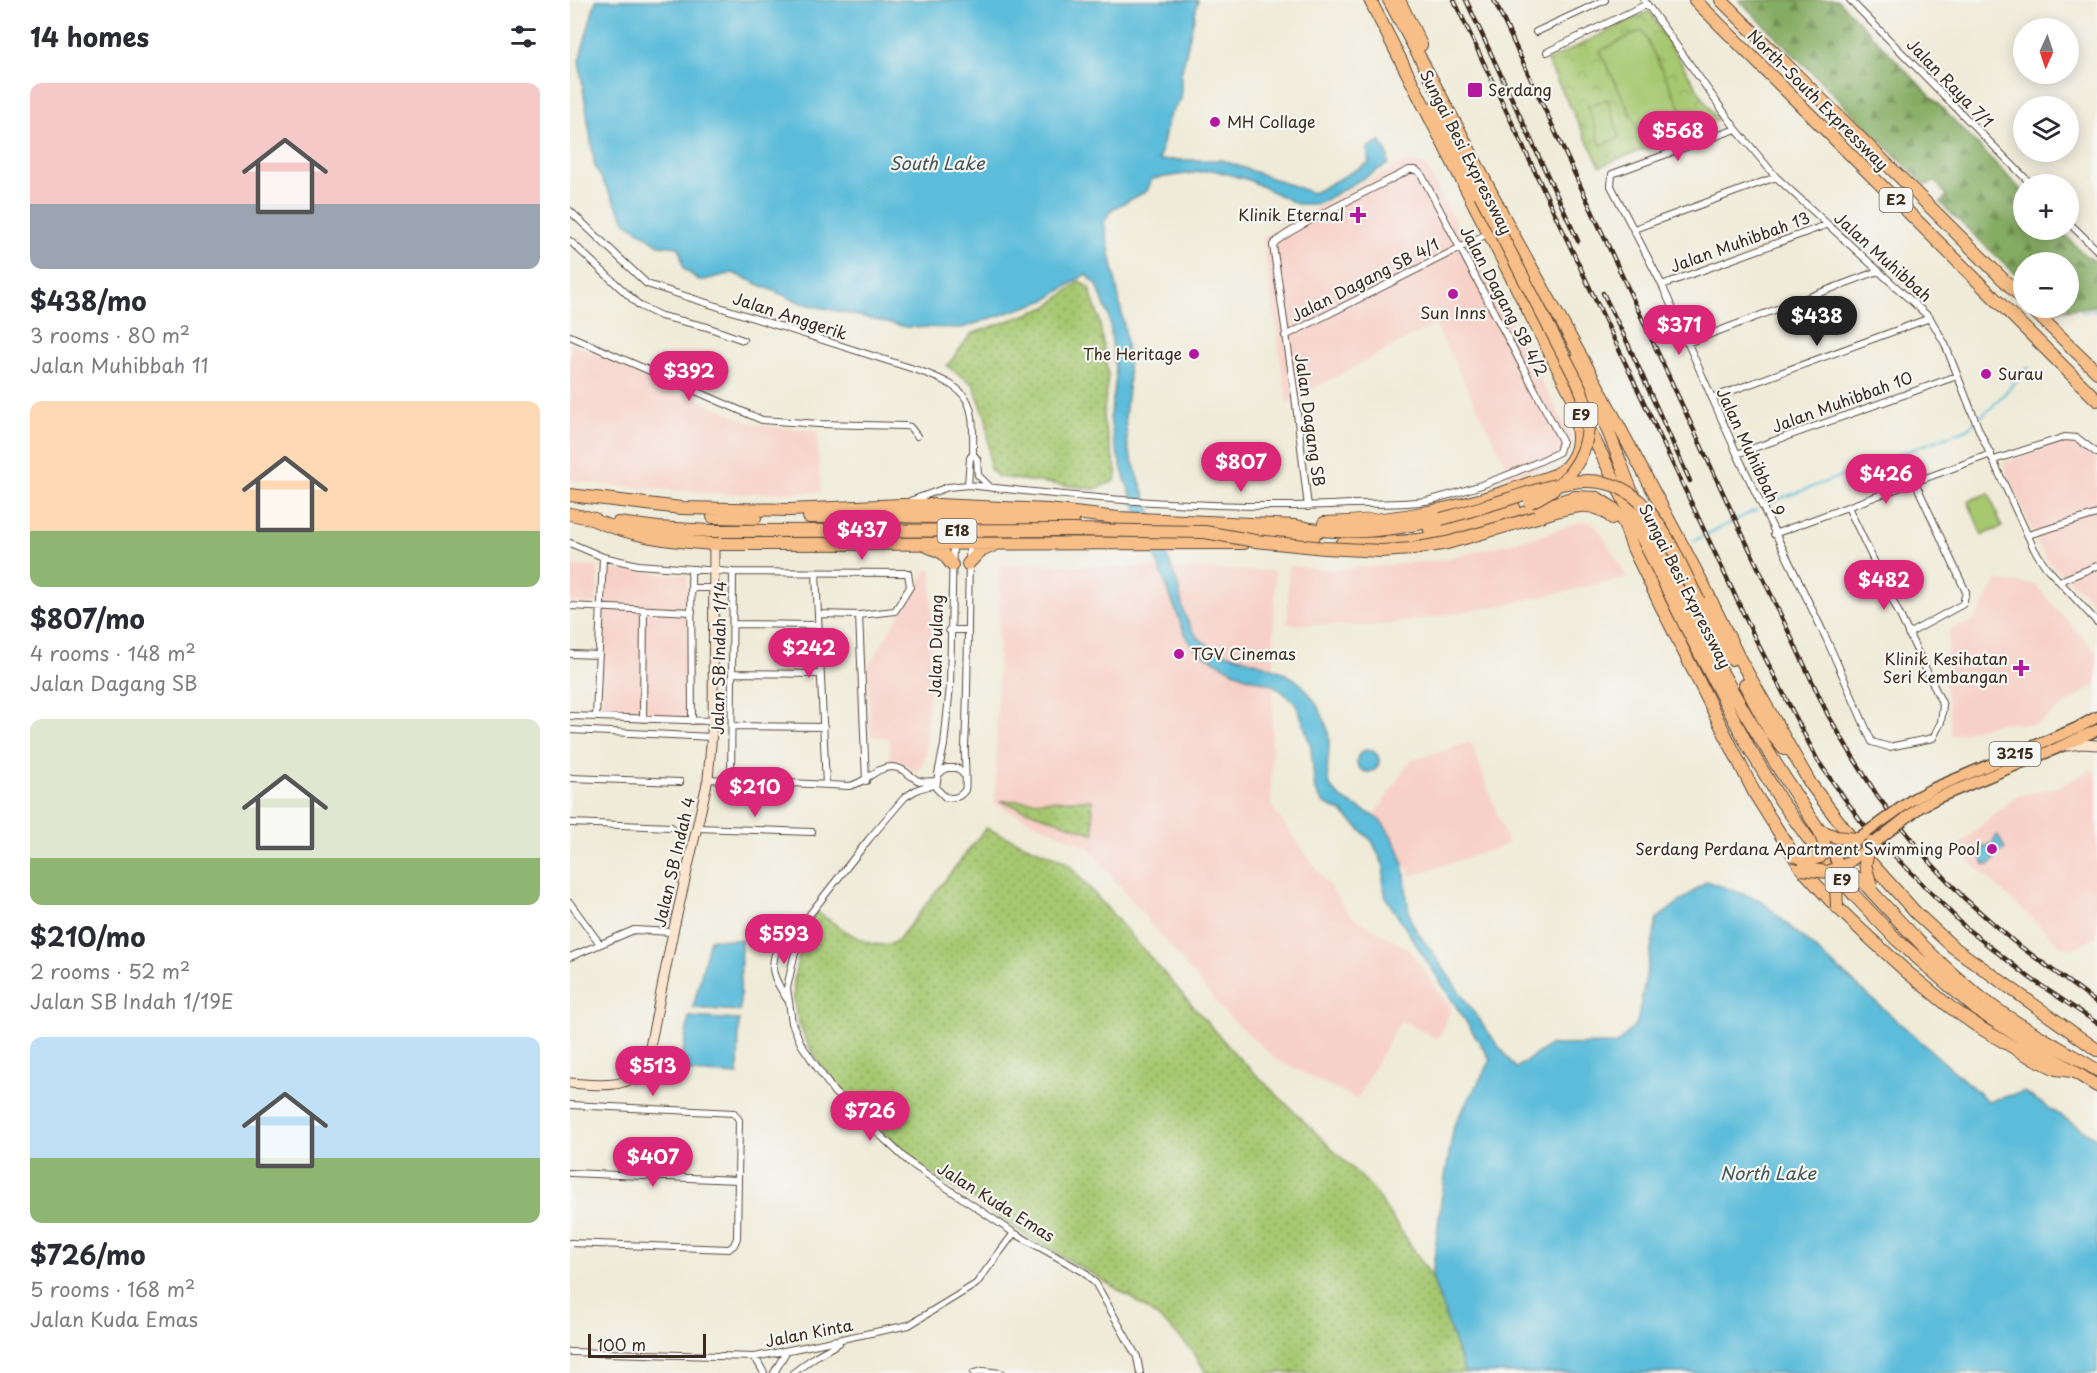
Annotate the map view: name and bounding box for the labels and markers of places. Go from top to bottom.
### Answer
place label: Serdang [1488,77,1552,101]
marker: Serdang [1466,81,1484,99]
place label: MH Collage [1227,109,1315,133]
pin: $568 [1642,111,1714,162]
marker: MH Collage [1208,115,1222,129]
place label: Klinik Eternal [1238,202,1344,226]
marker: Klinik Eternal [1349,206,1367,224]
marker: Sun Inns [1446,287,1460,301]
pin: $438 [1781,296,1853,347]
place label: Sun Inns [1420,300,1486,324]
pin: $371 [1643,305,1715,356]
place label: The Heritage [1083,341,1182,365]
marker: The Heritage [1187,347,1201,361]
pin: $392 [653,351,725,402]
place label: Surau [1998,361,2043,385]
marker: Surau [1979,367,1993,381]
pin: $807 [1205,442,1277,493]
pin: $426 [1850,454,1922,505]
pin: $437 [826,510,898,561]
pin: $482 [1848,560,1920,611]
pin: $242 [773,628,845,679]
place label: TGV Cinemas [1191,641,1296,665]
place label: Klinik Kesihatan Seri Kembangan [1883,646,2008,688]
marker: TGV Cinemas [1172,647,1186,661]
marker: Klinik Kesihatan Seri Kembangan [2012,659,2030,677]
pin: $210 [719,767,791,818]
place label: Serdang Perdana Apartment Swimming Pool [1635,836,1980,860]
marker: Serdang Perdana Apartment Swimming Pool [1985,842,1999,856]
pin: $593 [748,914,820,965]
pin: $513 [617,1046,689,1097]
pin: $726 [834,1091,906,1142]
pin: $407 [617,1137,689,1188]

